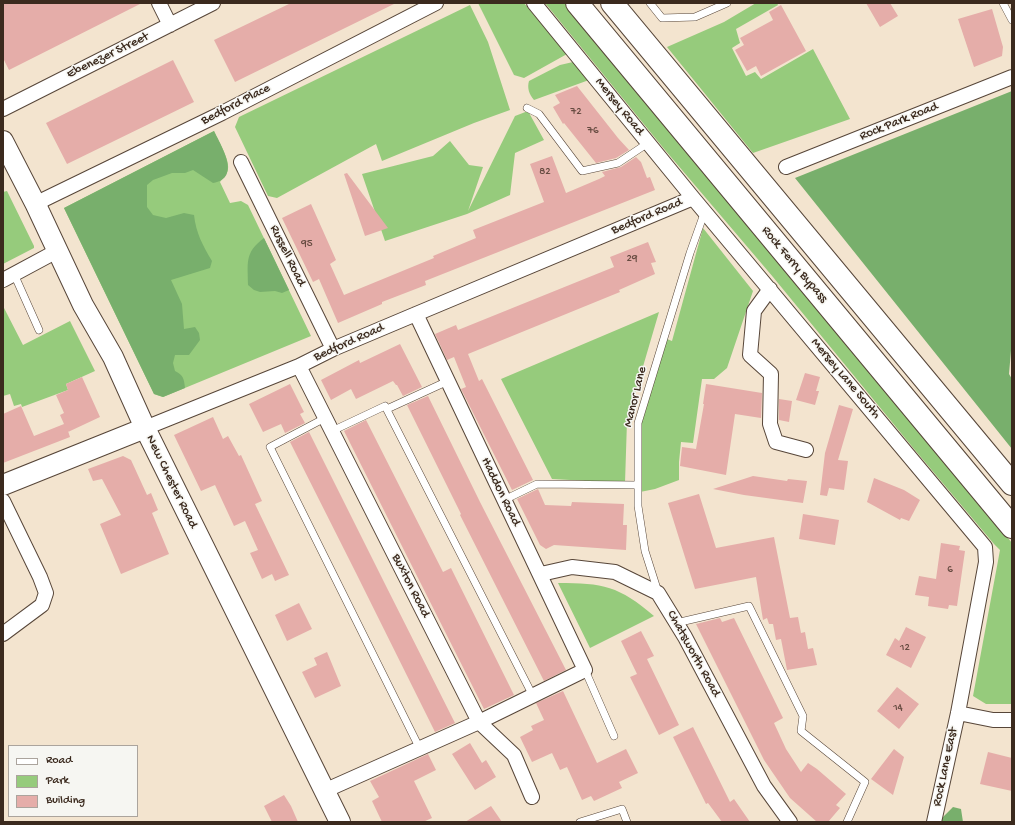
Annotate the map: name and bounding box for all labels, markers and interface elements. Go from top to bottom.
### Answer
street label: Ebenezer Street [64,29,152,83]
street label: Mersey Road [591,75,647,139]
street label: Bedford Place [199,81,273,129]
street label: Rock Park Road [858,99,940,145]
house number: 72 [570,105,582,119]
house number: 76 [587,124,599,138]
house number: 82 [539,165,551,179]
street label: Bedford Road [609,195,685,239]
street label: Russell Road [265,223,309,289]
street label: Rock Ferry Bypass [757,224,831,306]
house number: 95 [301,237,313,251]
house number: 29 [627,252,637,266]
street label: Bedford Road [311,321,387,365]
street label: Mersey Lane South [807,336,883,422]
street label: Manor Lane [621,365,651,429]
street label: New Chester Road [142,433,200,531]
street label: Haddon Road [477,455,523,529]
street label: Buxton Road [387,552,433,620]
house number: 6 [947,563,953,577]
street label: Chatsworth Road [663,608,723,700]
house number: 12 [900,641,910,655]
house number: 14 [893,701,903,715]
street label: Rock Lane East [930,726,962,808]
legend [8,745,138,817]
text: Road [46,754,72,768]
text: Park [46,774,69,788]
text: Building [46,794,85,808]

